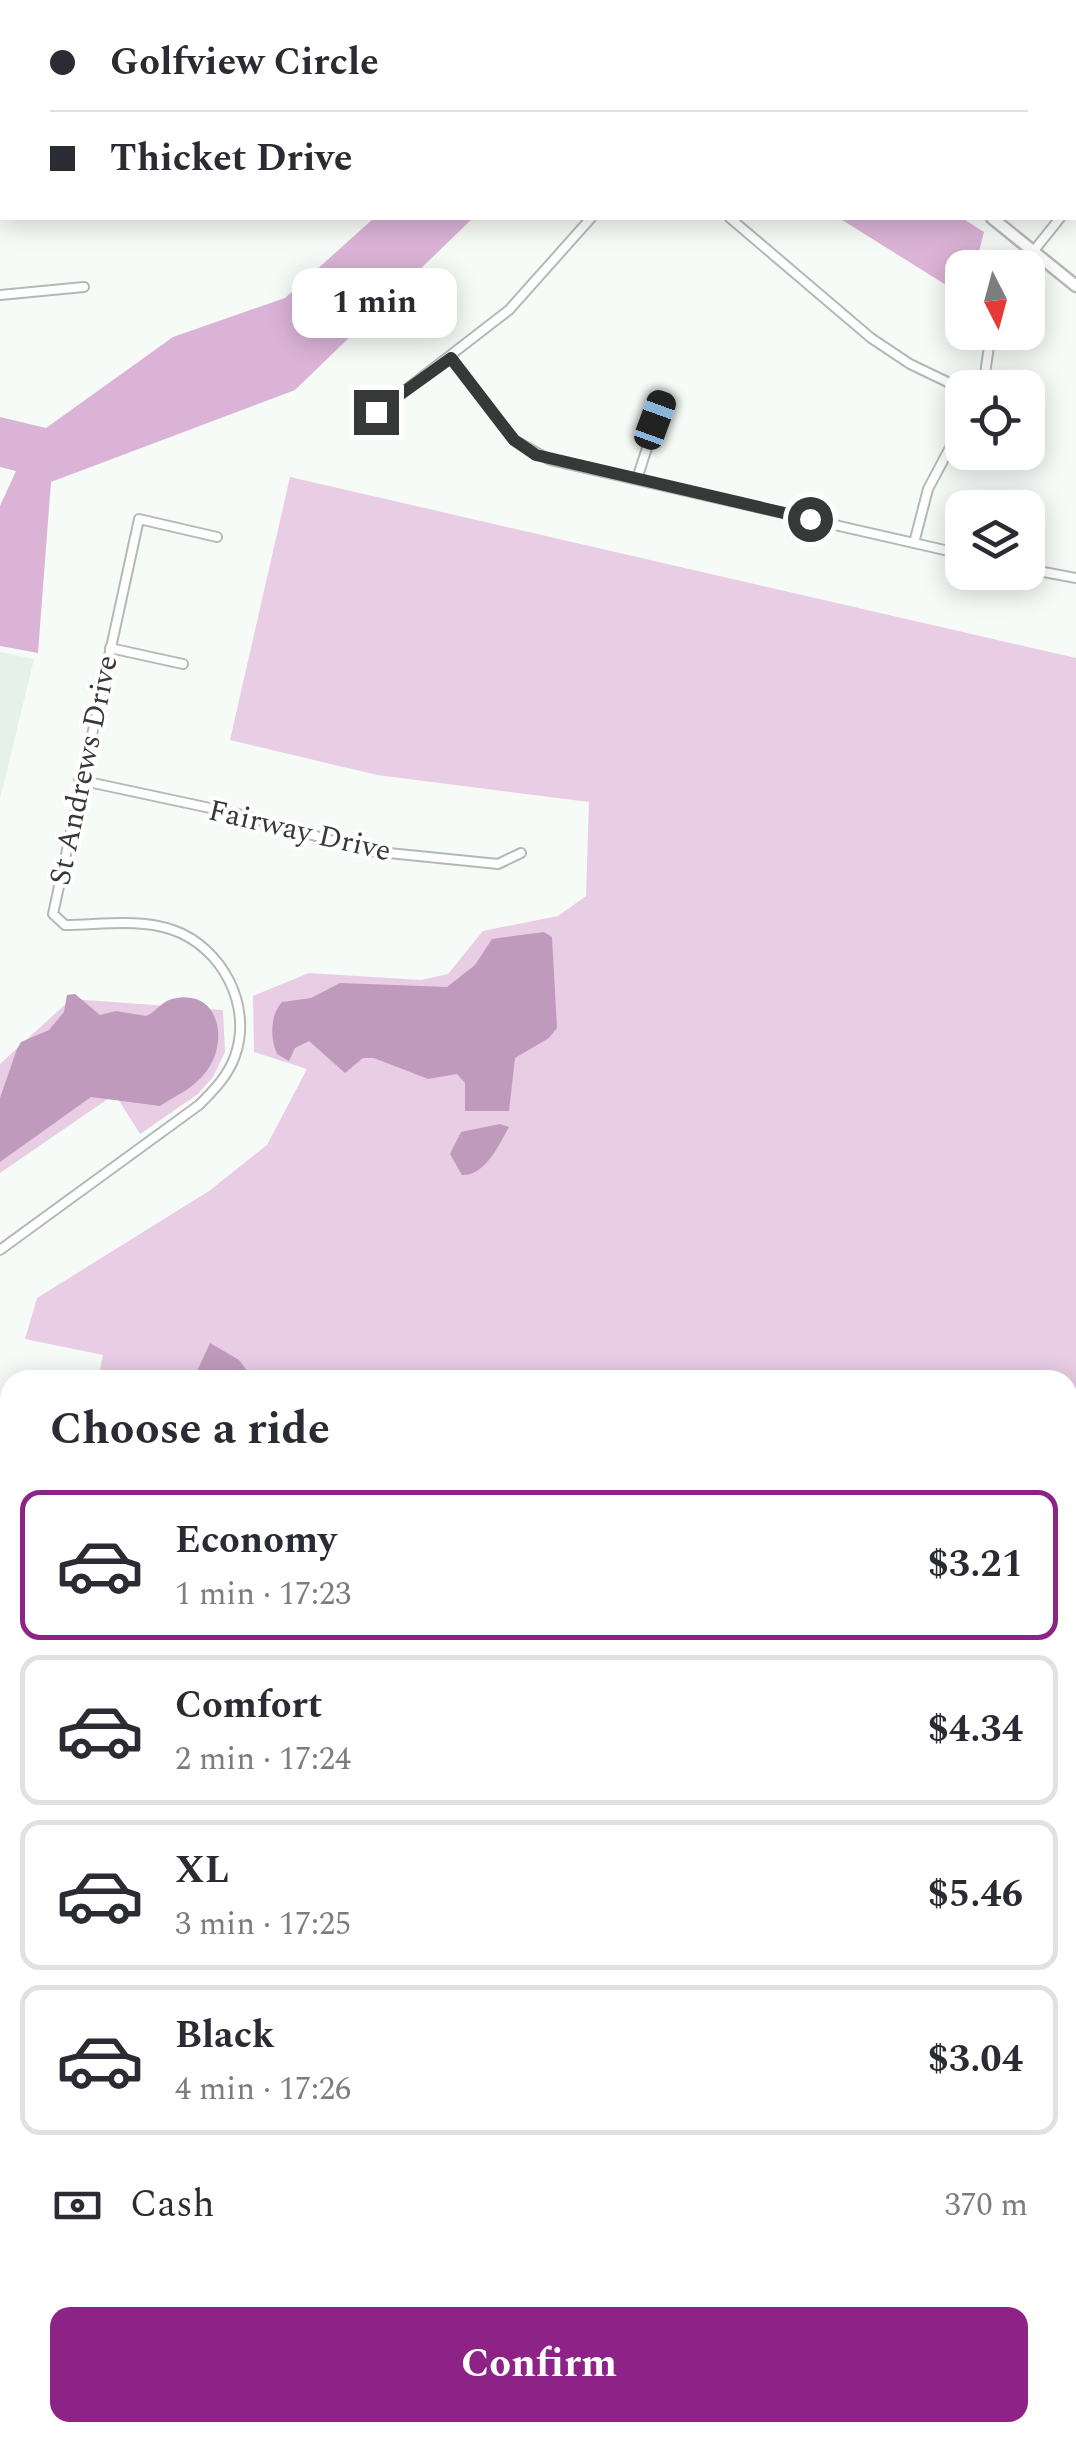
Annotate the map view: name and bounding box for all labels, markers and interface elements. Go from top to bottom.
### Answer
text: Golfview Circle [110,34,379,92]
text: Thicket Drive [110,130,352,188]
north arrow [945,250,1045,350]
map controls [945,250,1045,590]
callout: 1 min [294,267,458,337]
text: 1 min [332,278,417,327]
button: locate [945,370,1045,470]
car [631,387,679,453]
route end [354,390,399,435]
button: layers [945,490,1045,590]
route start [788,497,833,542]
street label: St Andrews Drive [37,651,131,889]
street label: Fairway Drive [204,788,396,874]
text: Choose a ride [50,1395,330,1464]
text: Economy [175,1512,336,1570]
icon: car [55,1520,145,1610]
text: $3.21 [928,1536,1023,1594]
text: 1 min · 17:23 [175,1570,351,1619]
text: Comfort [175,1677,322,1735]
icon: car [55,1685,145,1775]
text: $4.34 [928,1701,1023,1759]
text: 2 min · 17:24 [175,1735,351,1784]
text: XL [175,1842,229,1900]
icon: car [55,1850,145,1940]
text: $5.46 [928,1866,1023,1924]
text: 3 min · 17:25 [175,1900,351,1949]
text: Black [175,2007,275,2065]
icon: car [55,2015,145,2105]
text: $3.04 [928,2031,1023,2089]
text: 4 min · 17:26 [175,2065,351,2114]
text: Cash [130,2176,215,2234]
icon: cash [50,2178,105,2233]
text: 370 m [944,2181,1028,2230]
button: Confirm [50,2307,1028,2422]

